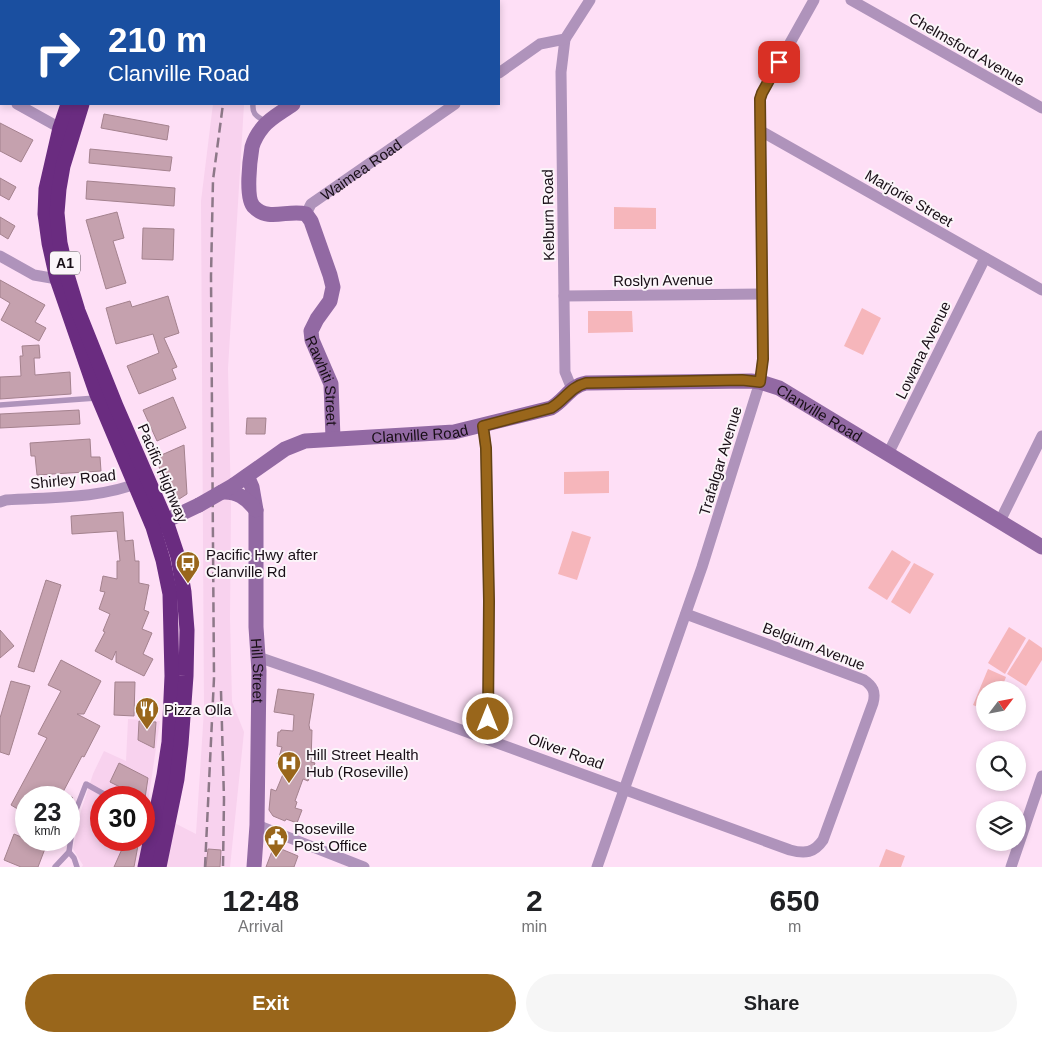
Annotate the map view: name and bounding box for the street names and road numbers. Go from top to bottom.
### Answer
street label: Chelmsford Avenue [906,9,1028,89]
street label: Waimea Road [317,135,405,203]
street label: Marjorie Street [862,166,957,230]
street label: Kelburn Road [539,169,557,261]
road number: A1 [50,252,80,274]
street label: Roslyn Avenue [613,271,713,289]
street label: Lowana Avenue [892,298,954,402]
street label: Rawhiti Street [303,333,341,426]
street label: Clanville Road [774,380,865,445]
street label: Trafalgar Avenue [695,404,745,518]
street label: Clanville Road [371,420,470,445]
street label: Pacific Highway [134,421,192,526]
street label: Shirley Road [29,466,117,492]
street label: Belgium Avenue [760,619,868,673]
street label: Hill Street [248,637,268,704]
street label: Oliver Road [526,729,606,773]

